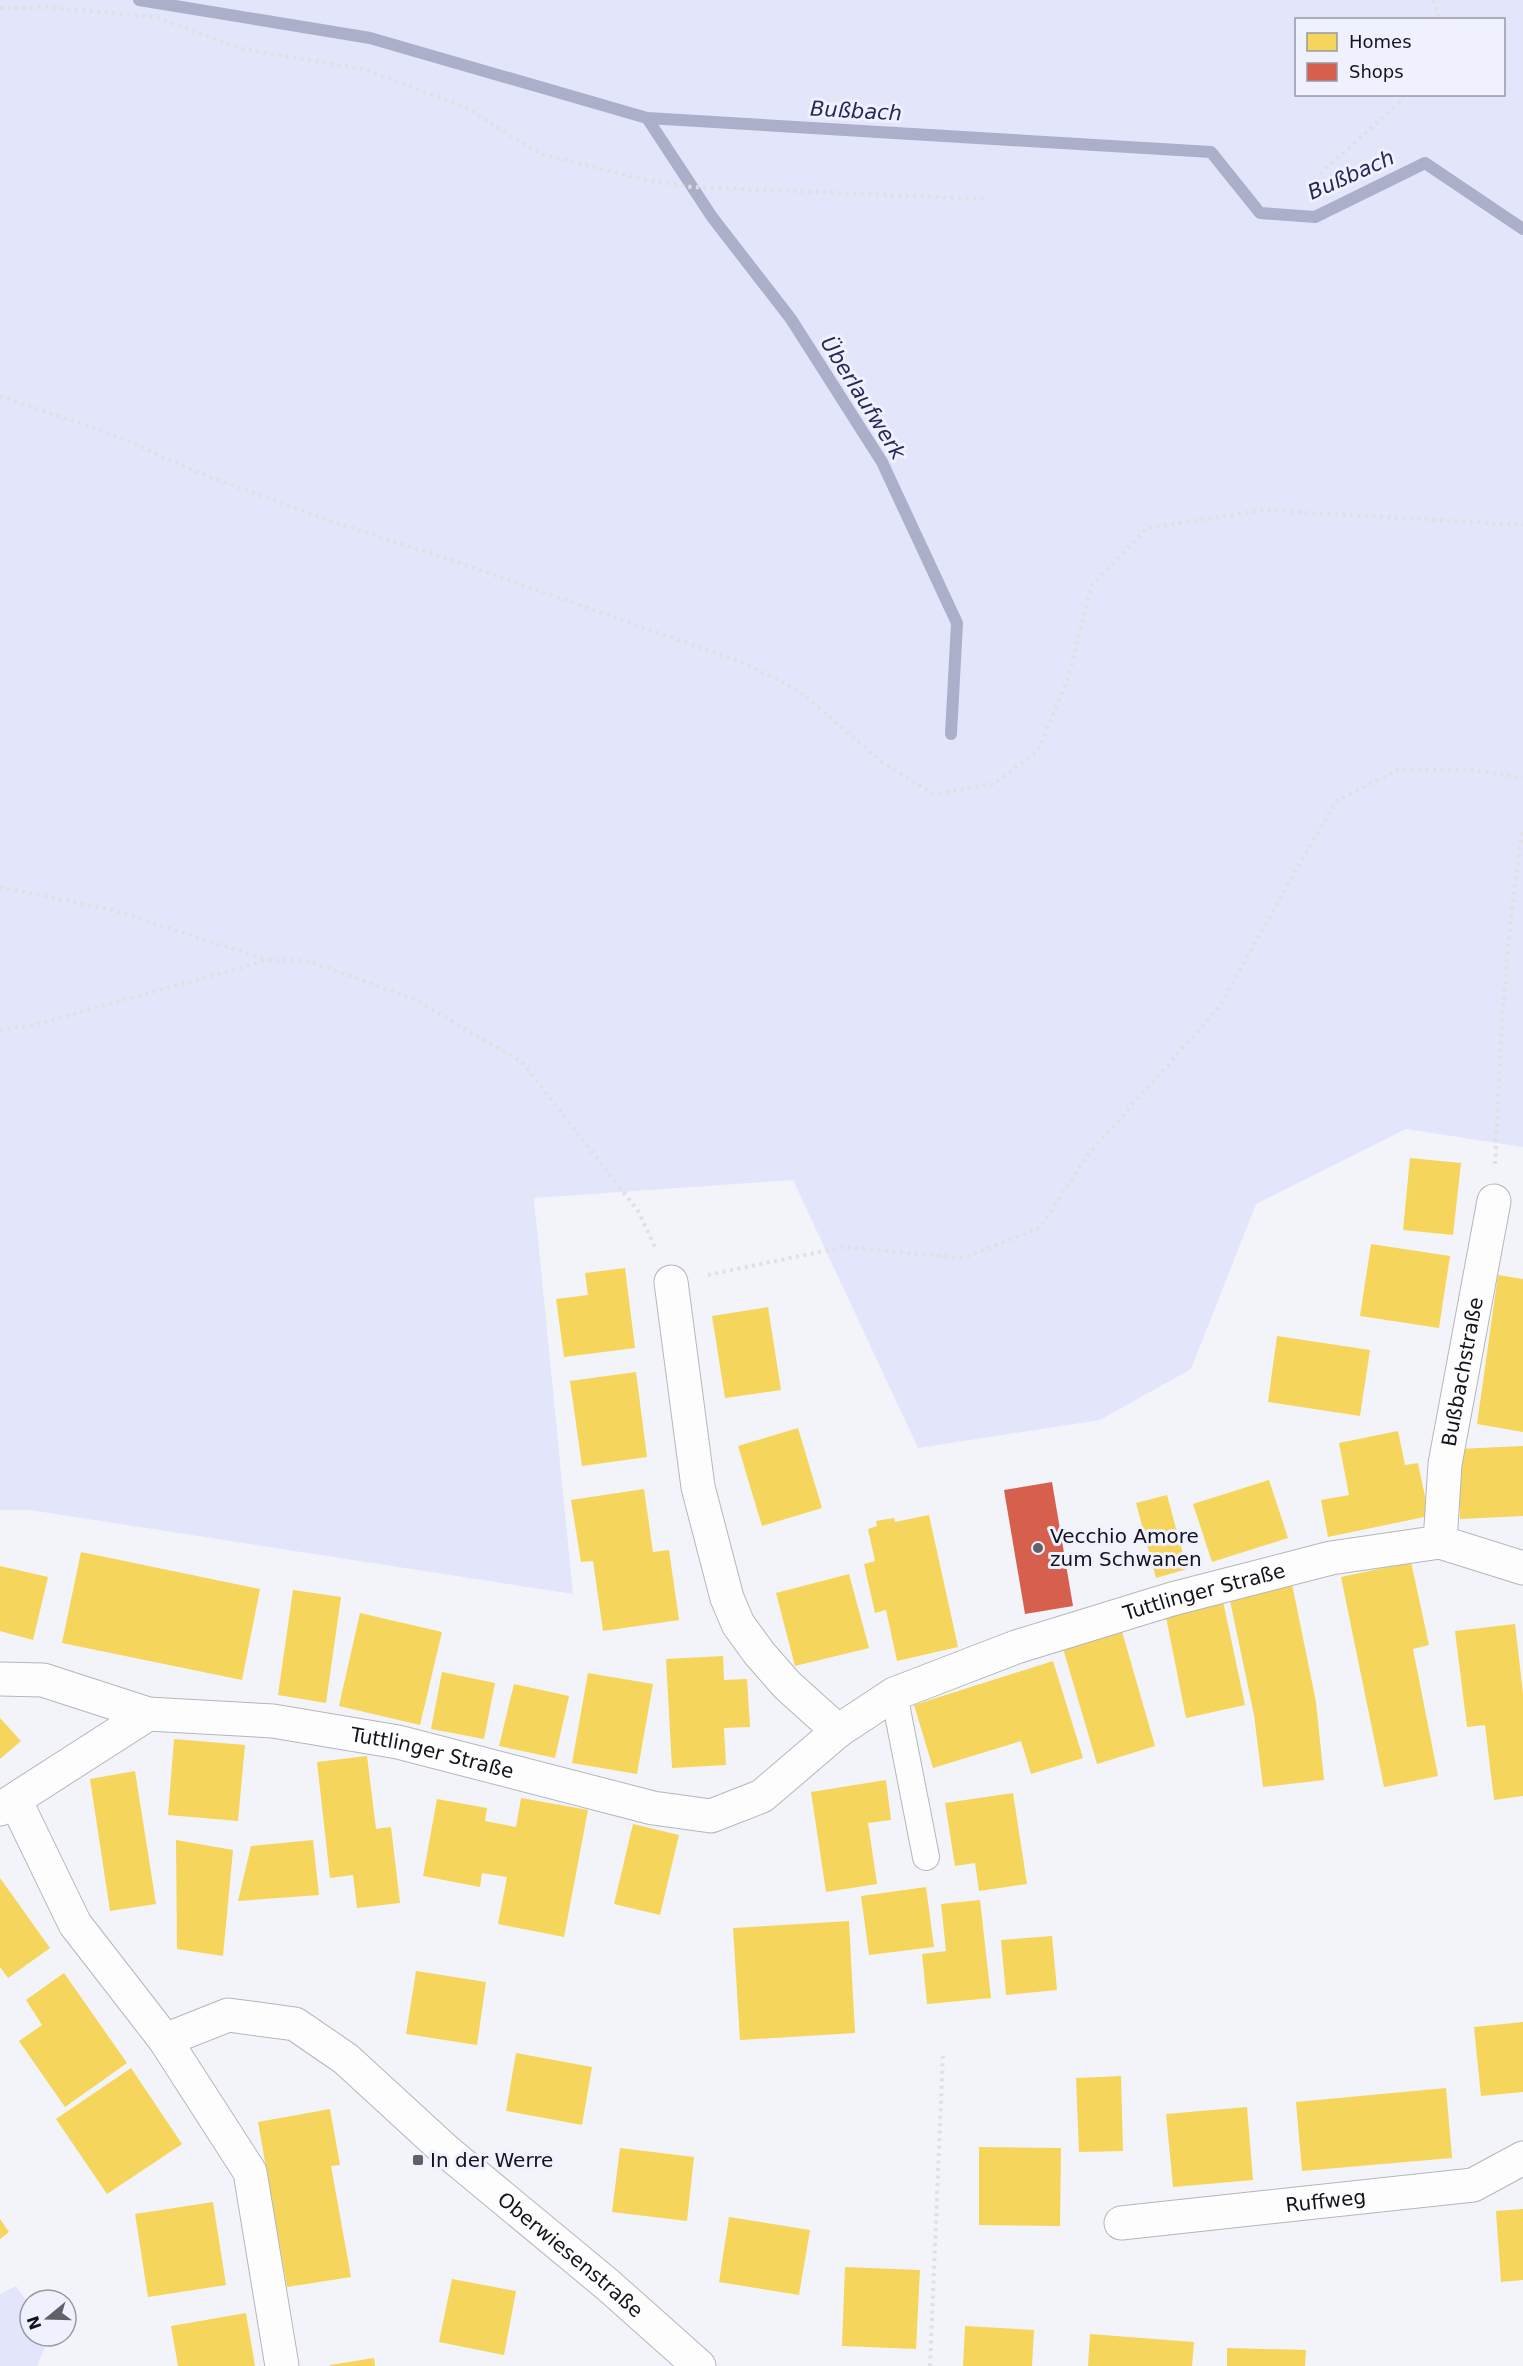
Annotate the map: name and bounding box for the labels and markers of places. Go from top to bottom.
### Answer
place label: Vecchio Amore zum Schwanen [1050,1524,1202,1571]
marker: Vecchio Amore zum Schwanen [1031,1541,1045,1555]
place label: In der Werre [430,2148,553,2172]
marker: In der Werre [411,2153,425,2167]

